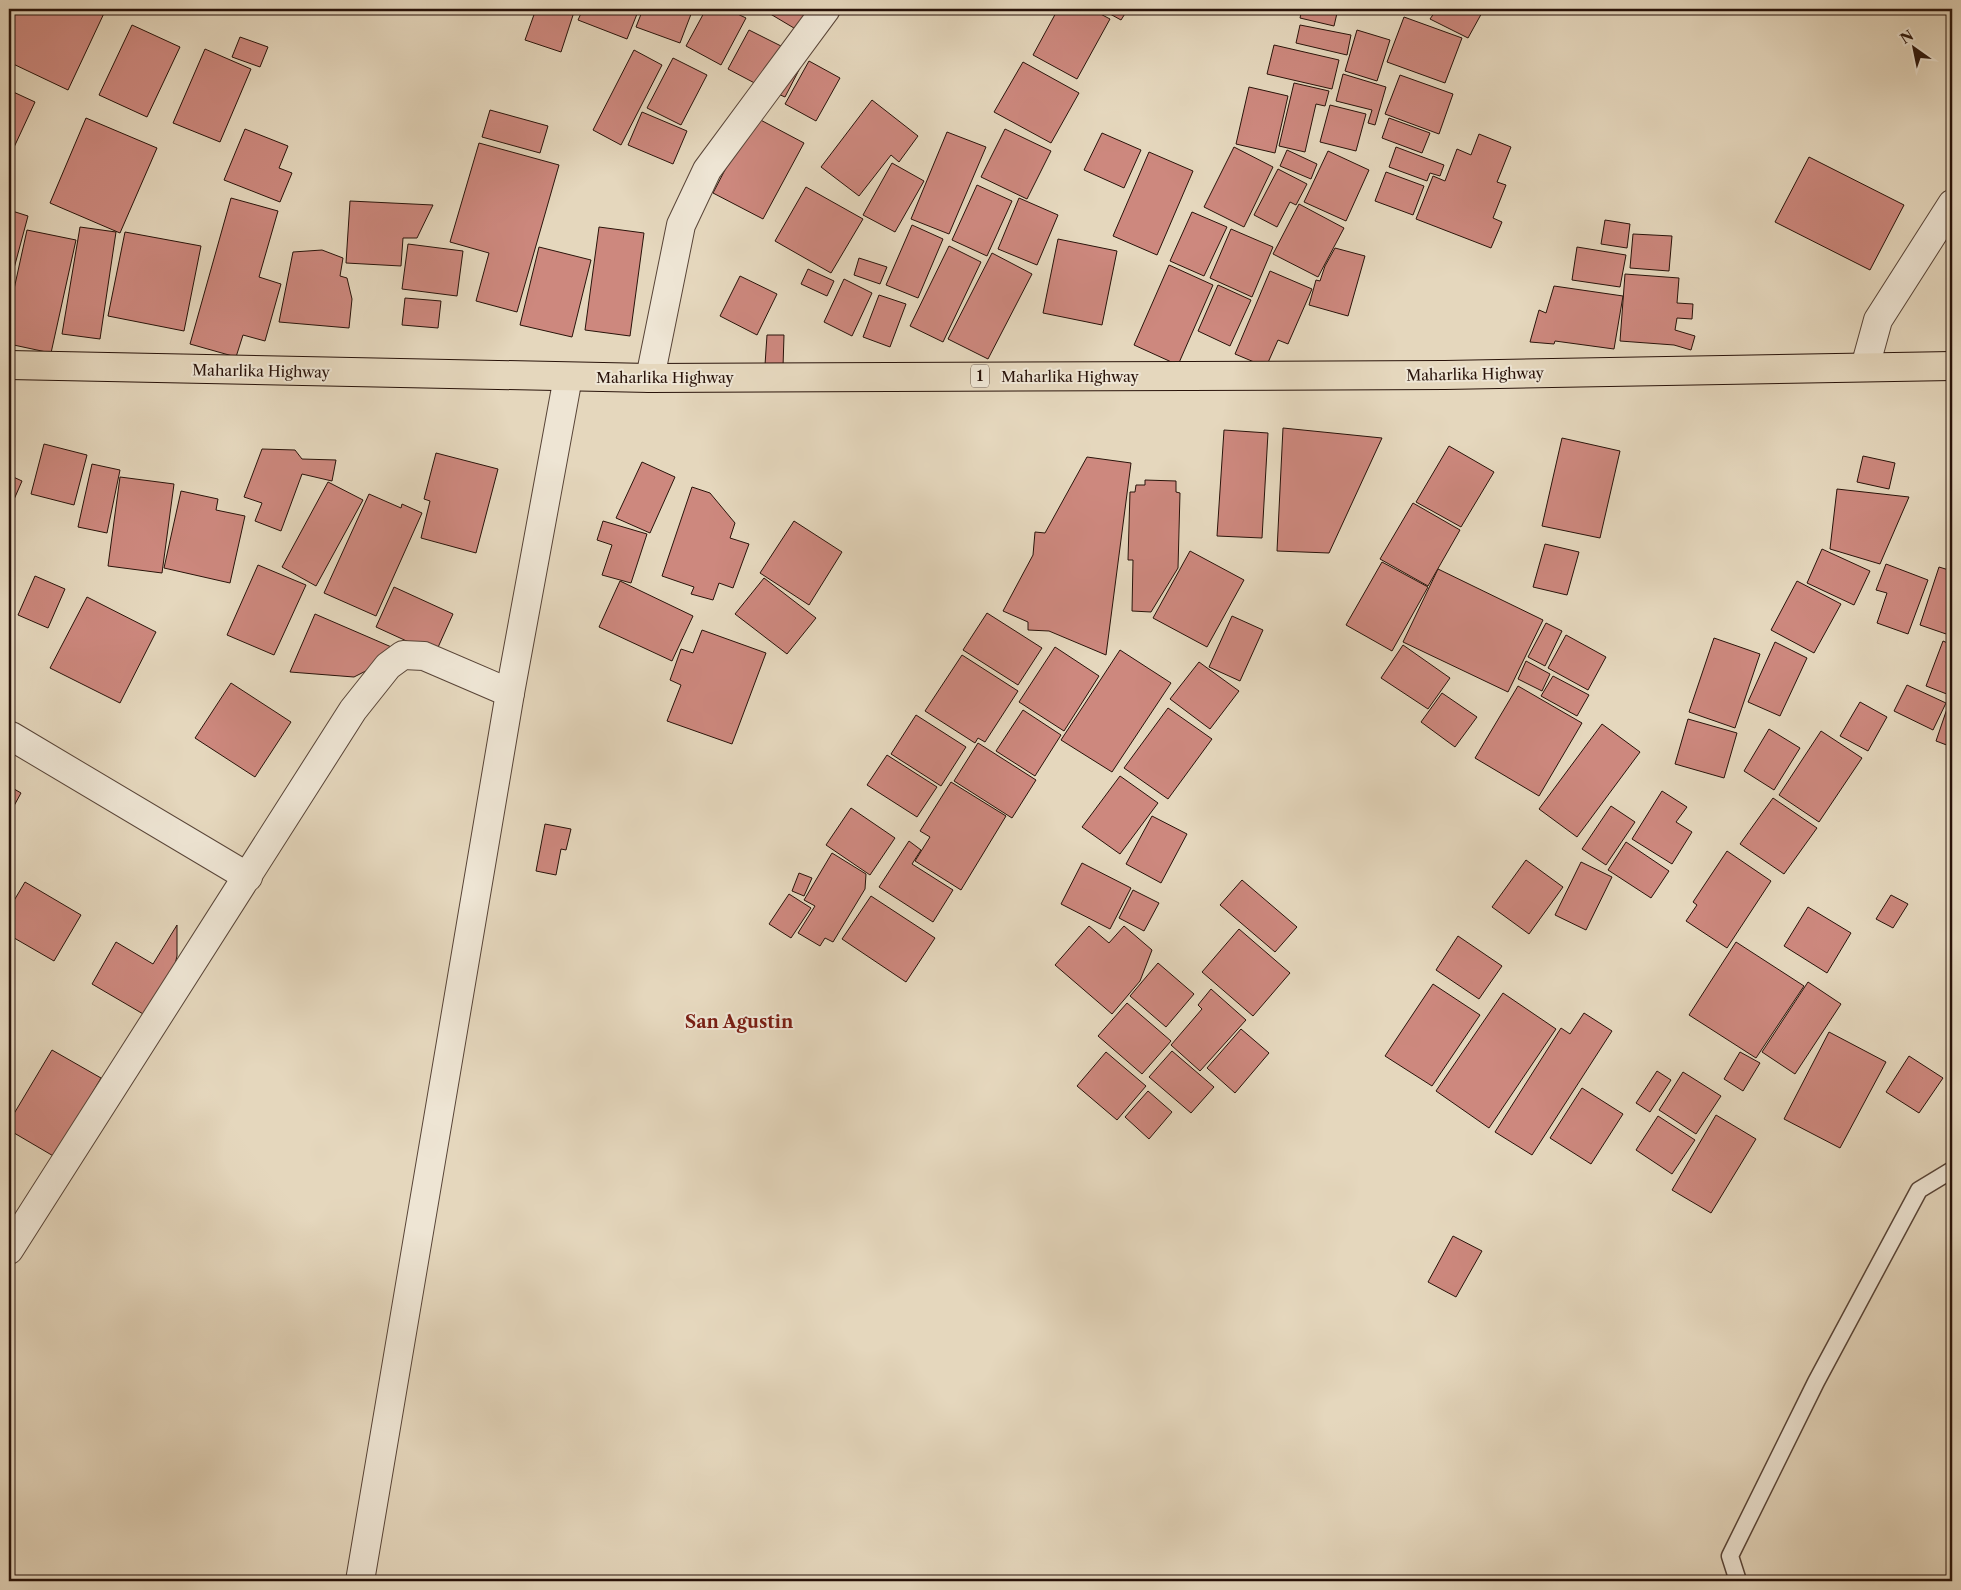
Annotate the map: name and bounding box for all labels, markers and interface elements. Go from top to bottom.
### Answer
north arrow [1888,22,1938,72]
text: N [1897,26,1917,48]
street label: Maharlika Highway [192,360,331,382]
street label: Maharlika Highway [1406,363,1545,385]
road number: 1 [971,364,989,388]
street label: Maharlika Highway [1001,367,1140,386]
street label: Maharlika Highway [596,368,735,387]
district label: San Agustin [685,1011,794,1033]

